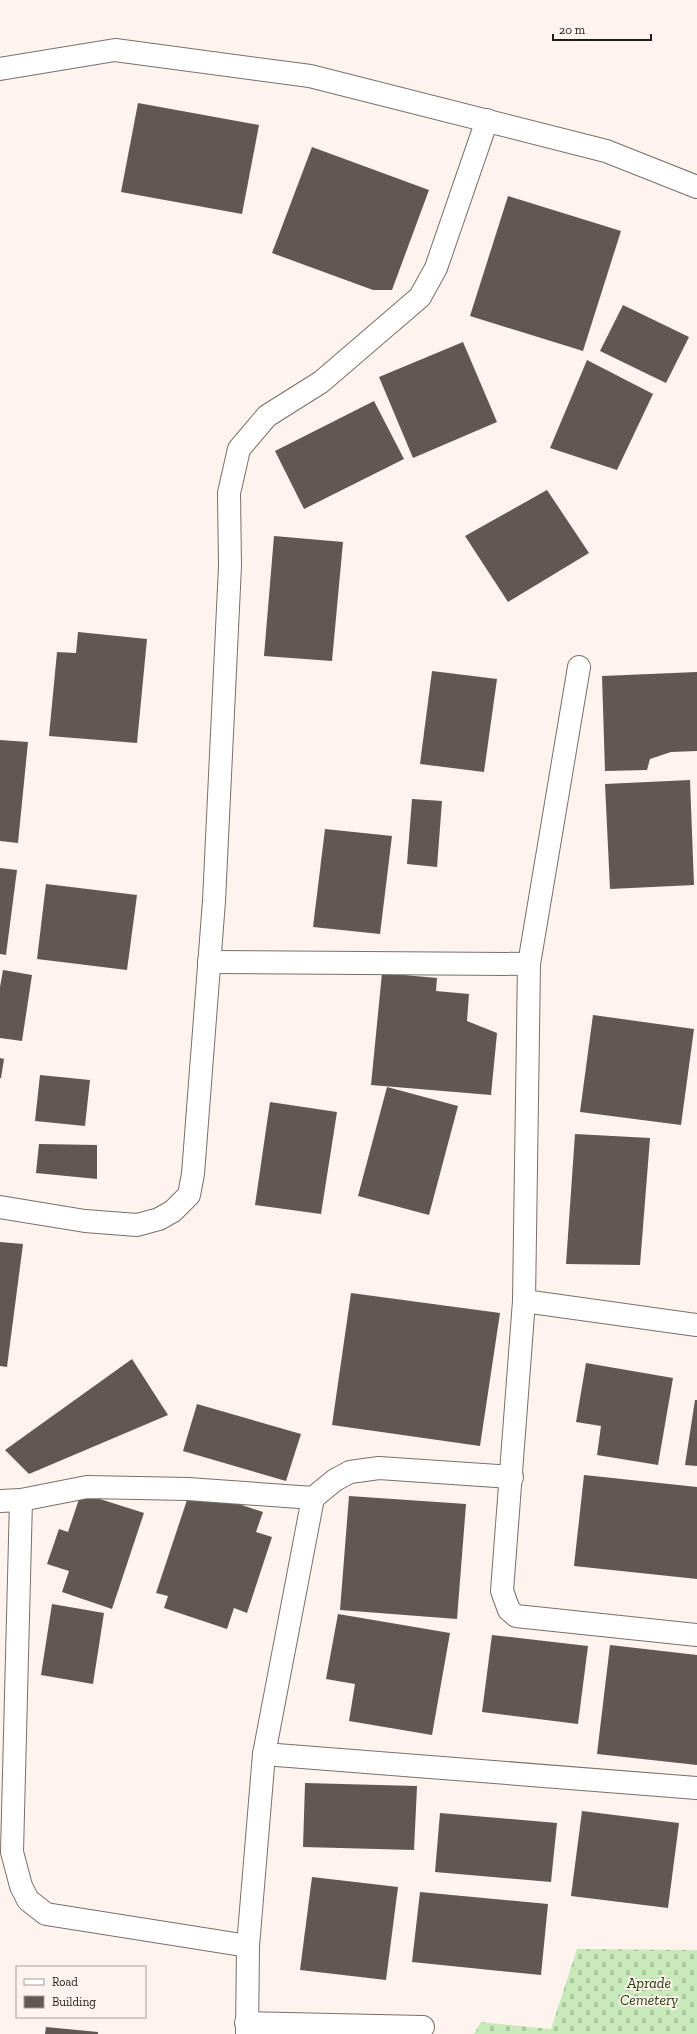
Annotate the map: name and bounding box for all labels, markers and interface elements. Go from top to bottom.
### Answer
scale bar [553,16,651,42]
text: 20 m [559,23,586,37]
legend [16,1966,146,2018]
park label: Aprade Cemetery [620,1974,678,2009]
text: Road [52,1975,78,1989]
text: Building [52,1995,96,2009]

